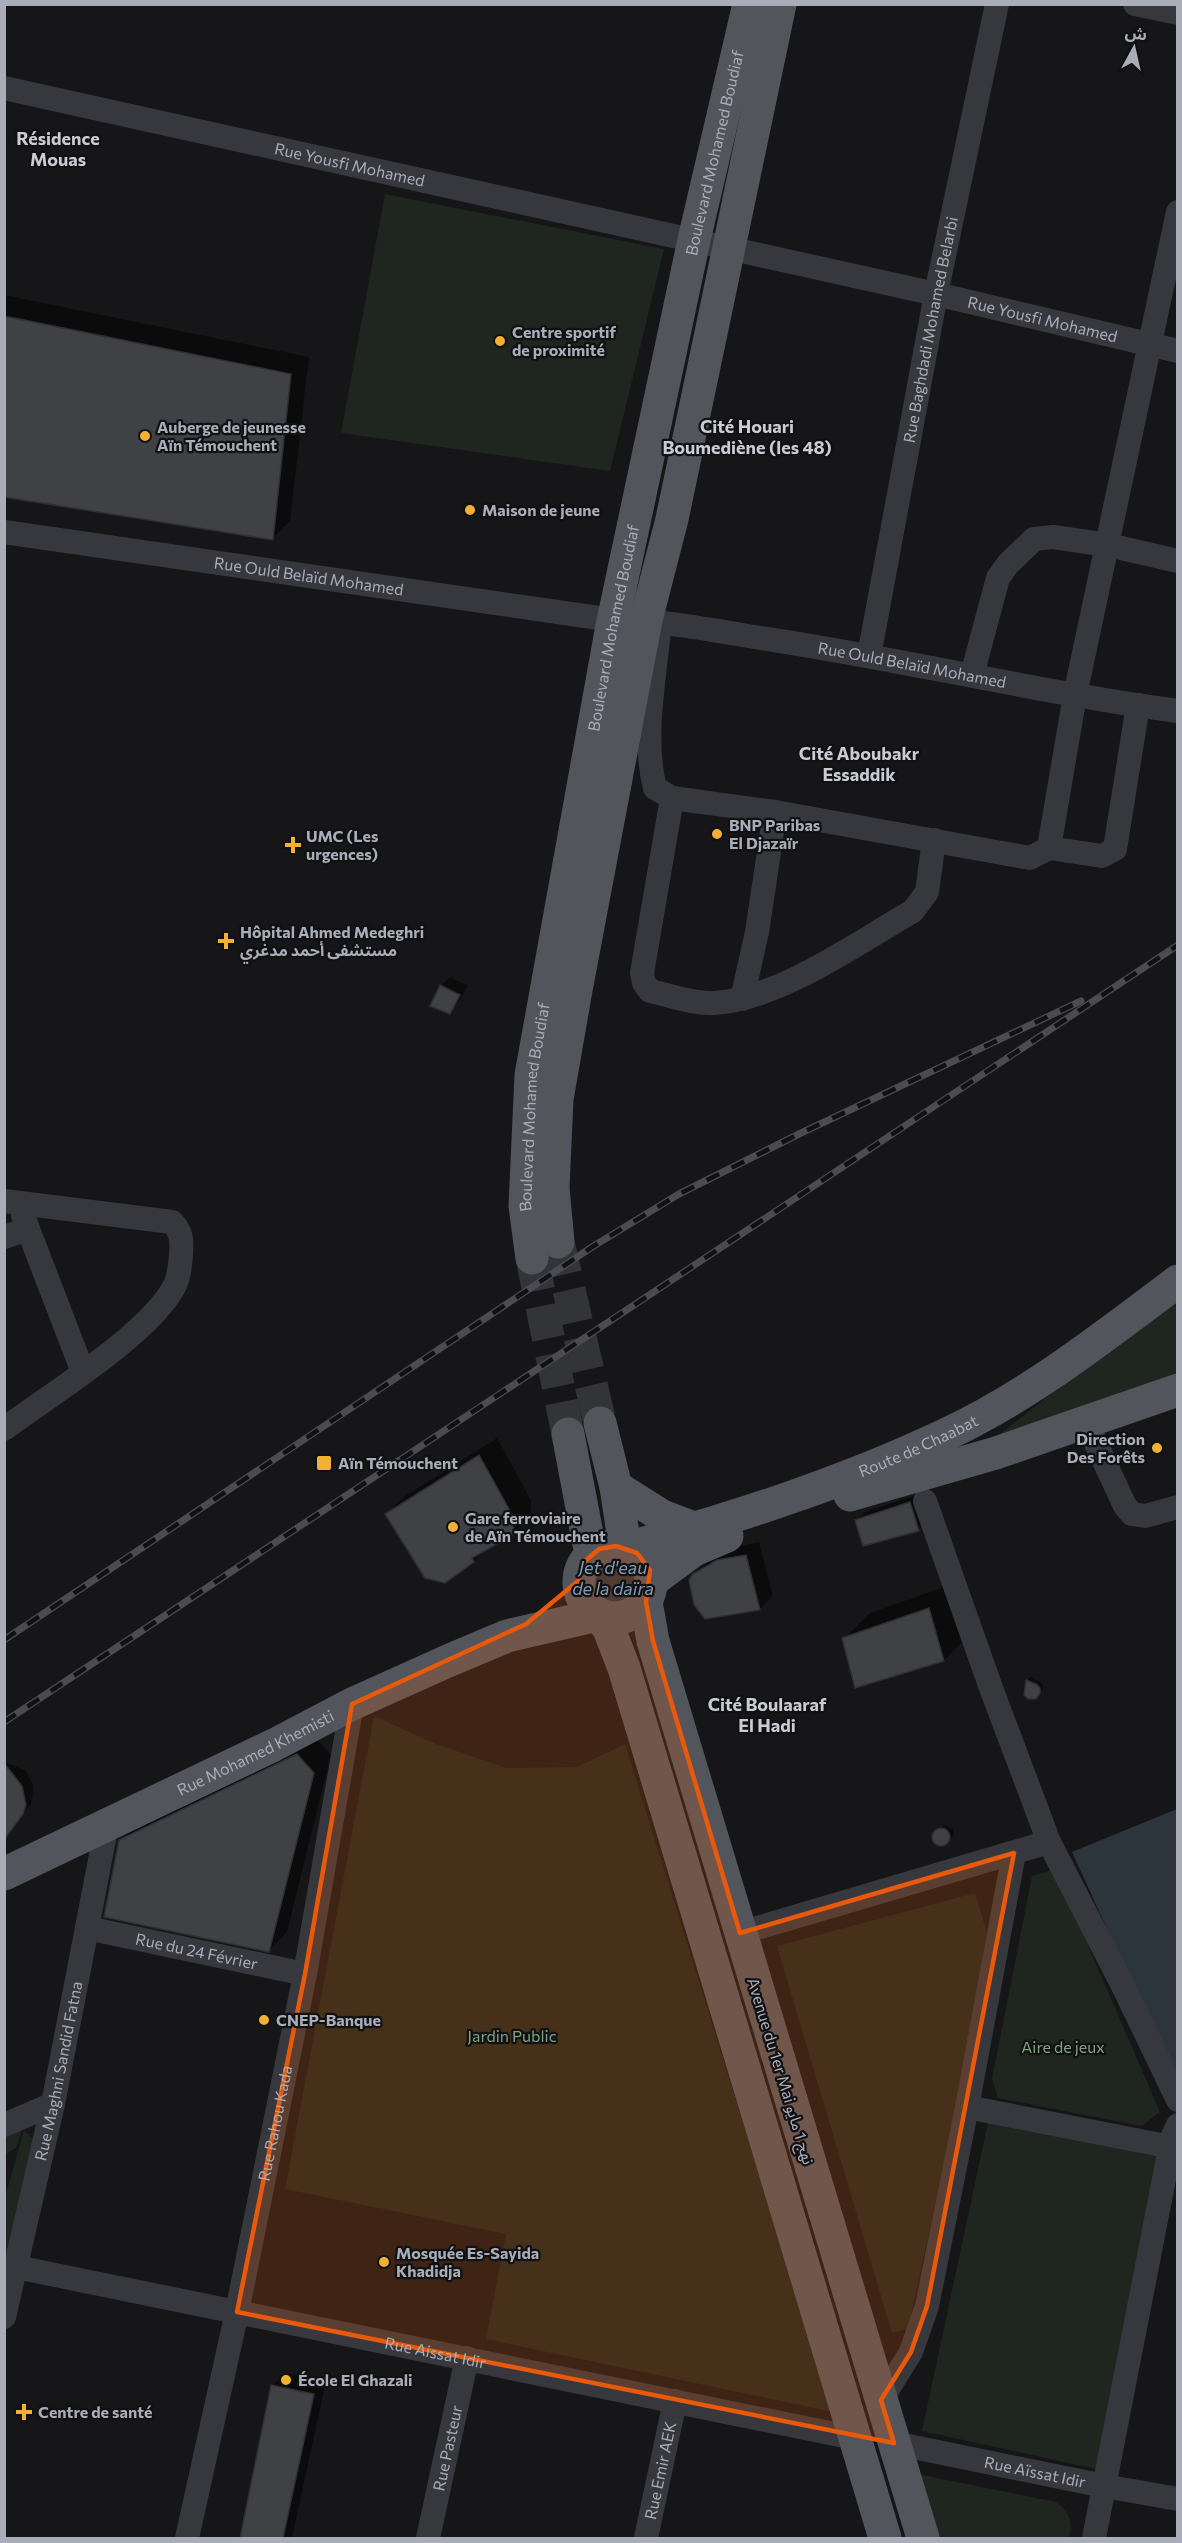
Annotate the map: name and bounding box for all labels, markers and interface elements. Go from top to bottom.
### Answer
north arrow [1104,18,1164,78]
text: ش [1124,22,1148,45]
street label: Boulevard Mohamed Boudiaf [681,48,747,257]
district label: Résidence Mouas [16,127,100,170]
street label: Rue Yousfi Mohamed [273,138,427,190]
street label: Rue Baghdadi Mohamed Belarbi [899,215,961,444]
street label: Rue Yousfi Mohamed [966,292,1120,345]
place label: Centre sportif de proximité [512,322,617,359]
marker: Centre sportif de proximité [493,334,507,348]
district label: Cité Houari Boumediène (les 48) [662,415,832,458]
place label: Auberge de jeunesse Aïn Témouchent [157,417,306,454]
marker: Auberge de jeunesse Aïn Témouchent [138,429,152,443]
place label: Maison de jeune [482,500,600,519]
marker: Maison de jeune [463,503,477,517]
street label: Boulevard Mohamed Boudiaf [583,522,642,733]
street label: Rue Ould Belaïd Mohamed [213,552,405,599]
street label: Rue Ould Belaïd Mohamed [816,637,1008,691]
district label: Cité Aboubakr Essaddik [799,742,920,785]
place label: BNP Paribas El Djazaïr [729,815,820,852]
place label: UMC (Les urgences) [306,826,378,863]
marker: BNP Paribas El Djazaïr [710,827,724,841]
marker: UMC (Les urgences) [284,836,302,854]
place label: Hôpital Ahmed Medeghri مستشفى أحمد مدغري [240,922,424,964]
marker: Hôpital Ahmed Medeghri مستشفى أحمد مدغري [217,932,235,950]
street label: Boulevard Mohamed Boudiaf [514,1000,553,1213]
street label: Route de Chaabat [856,1410,981,1480]
place label: Direction Des Forêts [1067,1429,1145,1466]
marker: Direction Des Forêts [1150,1441,1164,1455]
place label: Aïn Témouchent [338,1453,458,1472]
marker: Aïn Témouchent [315,1454,333,1472]
place label: Gare ferroviaire de Aïn Témouchent [465,1508,606,1545]
marker: Gare ferroviaire de Aïn Témouchent [446,1520,460,1534]
water label: Jet d'eau de la daïra [572,1556,654,1599]
district label: Cité Boulaaraf El Hadi [708,1693,827,1736]
street label: Rue Mohamed Khemisti [174,1705,337,1799]
street label: Rue du 24 Février [134,1929,260,1973]
street label: Avenue du 1er Mai نهج 1 مايو [740,1975,819,2168]
street label: Rue Maghni Sandid Fatna [30,1979,85,2163]
place label: CNEP-Banque [276,2010,381,2029]
marker: CNEP-Banque [257,2013,271,2027]
park label: Jardin Public [467,2026,557,2045]
park label: Aire de jeux [1021,2037,1105,2056]
street label: Rue Rahou Kada [254,2064,295,2183]
place label: Mosquée Es-Sayida Khadidja [396,2243,539,2280]
marker: Mosquée Es-Sayida Khadidja [377,2255,391,2269]
street label: Rue Aissat Idir [383,2332,488,2372]
place label: École El Ghazali [298,2370,413,2389]
marker: École El Ghazali [279,2373,293,2387]
place label: Centre de santé [38,2402,152,2421]
marker: Centre de santé [15,2403,33,2421]
street label: Rue Pasteur [428,2403,466,2493]
street label: Rue Emir AEK [640,2420,679,2521]
street label: Rue Aïssat Idir [983,2452,1088,2491]

